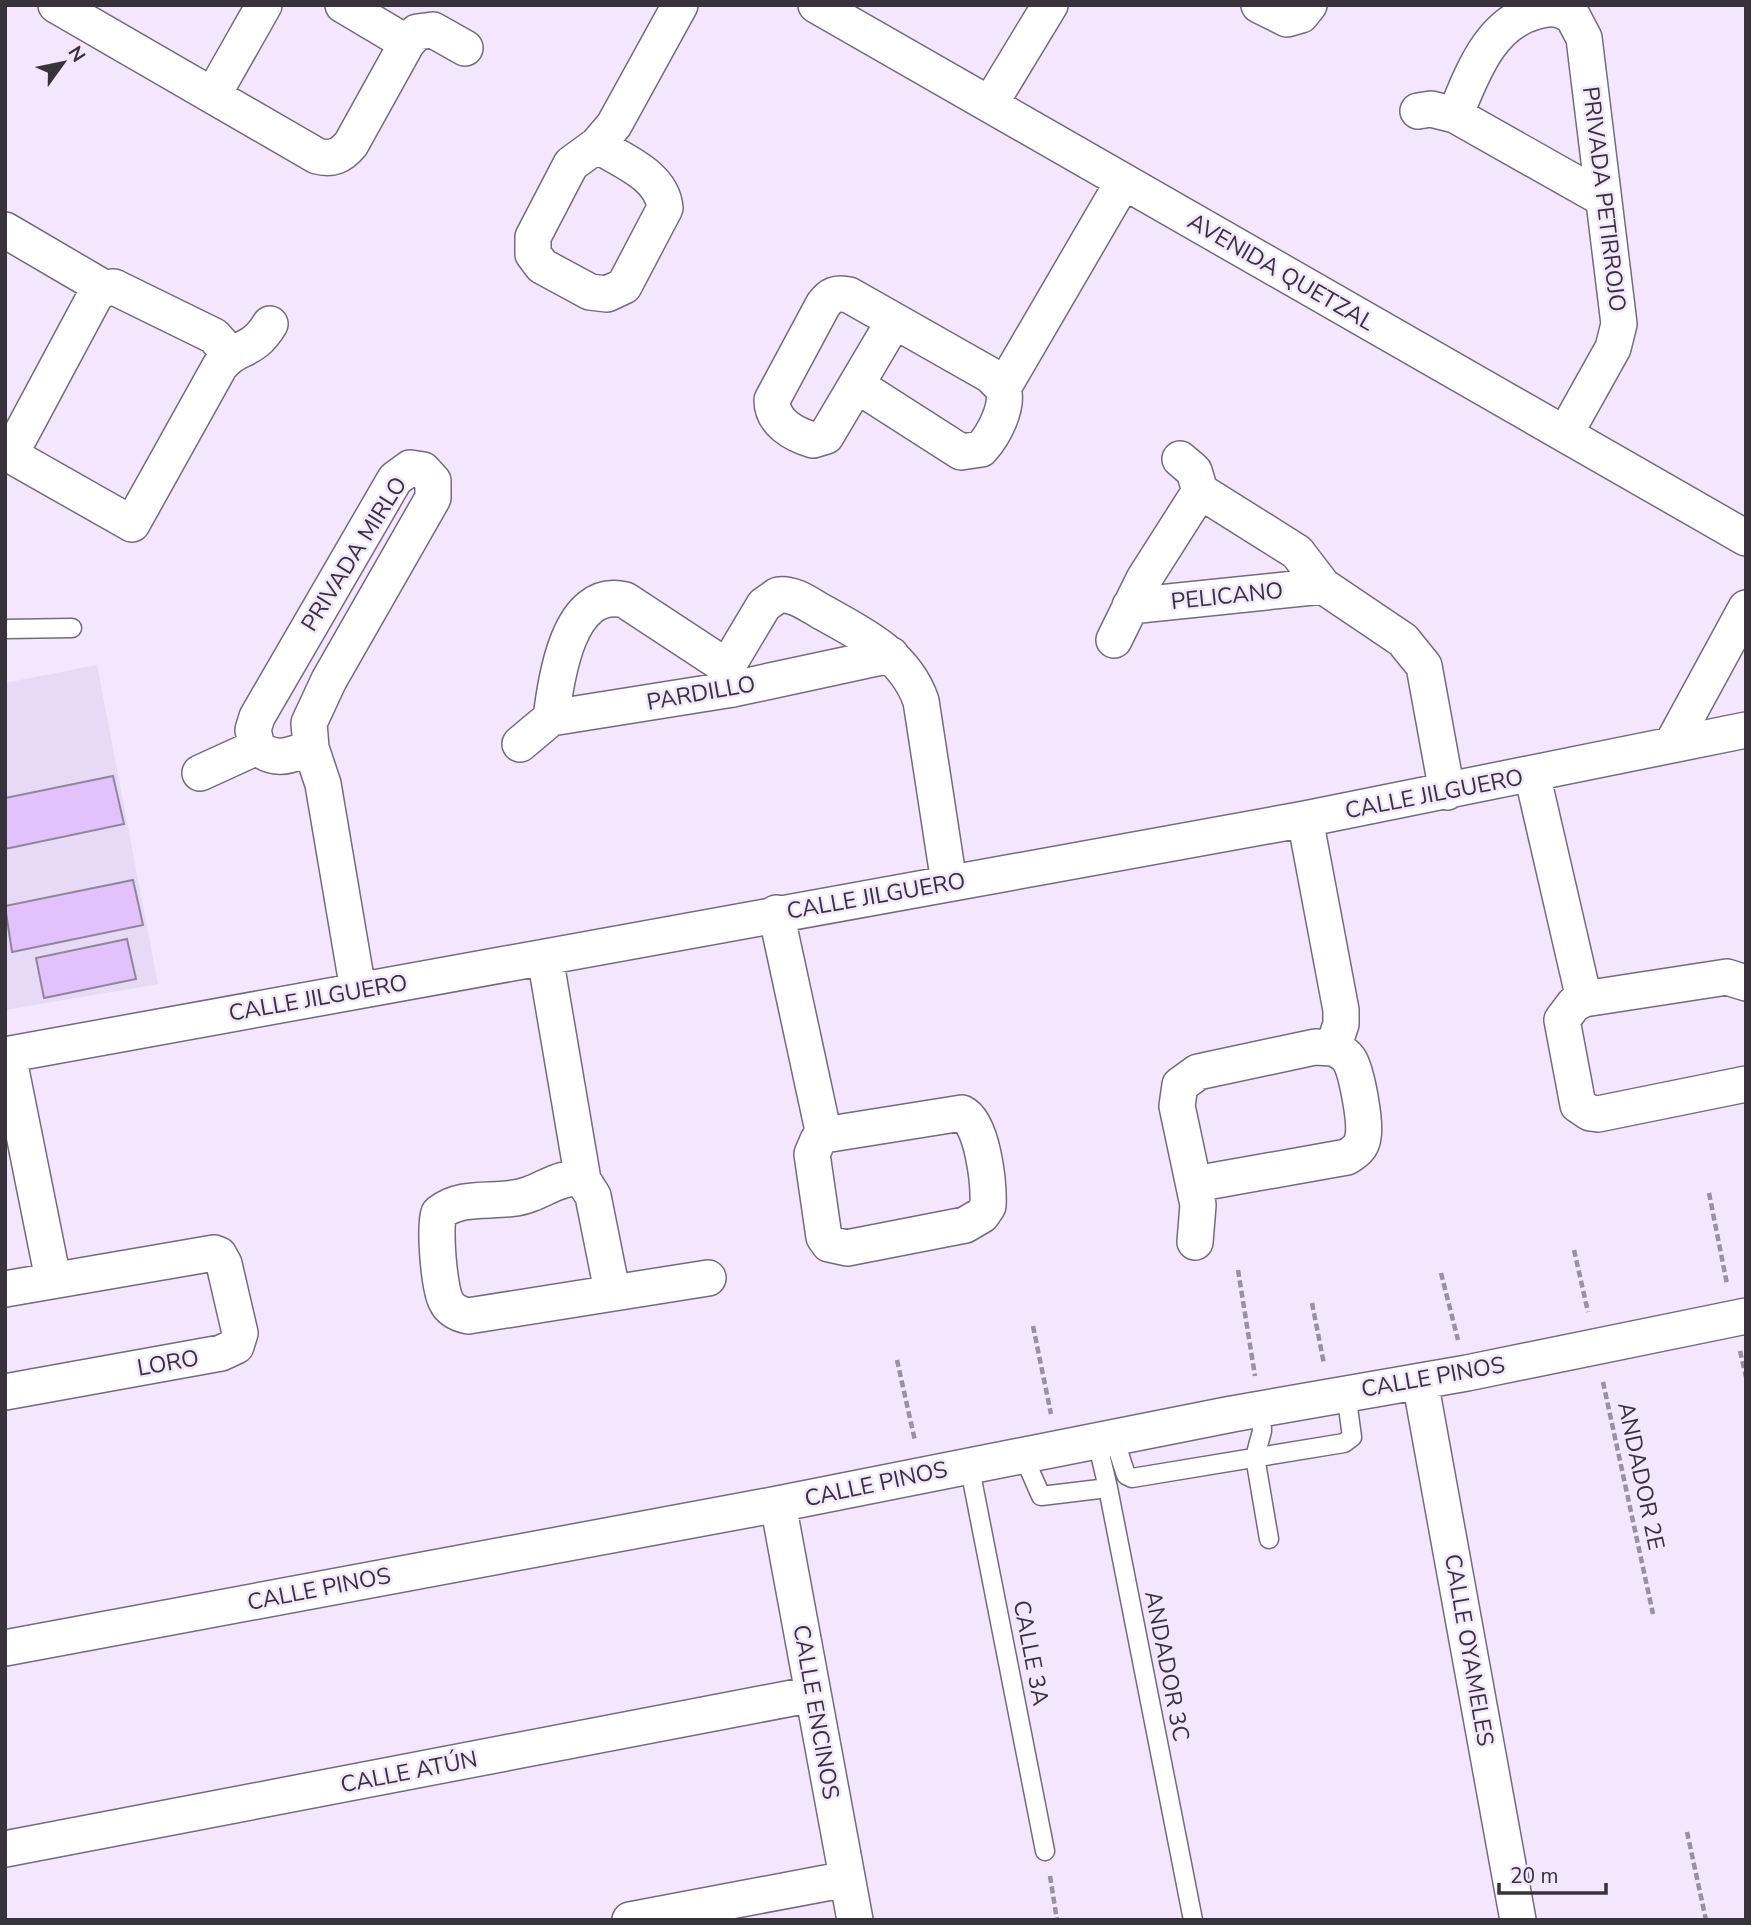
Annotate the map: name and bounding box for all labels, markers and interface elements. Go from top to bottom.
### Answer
north arrow [28,28,98,98]
text: N [62,41,91,67]
street label: PRIVADA PETIRROJO [1575,85,1633,313]
street label: AVENIDA QUETZAL [1182,206,1381,338]
street label: PRIVADA MIRLO [294,471,414,637]
street label: PELICANO [1169,575,1285,617]
street label: PARDILLO [644,668,758,718]
street label: CALLE JILGUERO [1342,762,1526,826]
street label: CALLE JILGUERO [784,865,968,927]
street label: CALLE JILGUERO [226,967,410,1029]
street label: LORO [135,1342,201,1384]
street label: CALLE PINOS [1359,1349,1507,1405]
street label: ANDADOR 2E [1610,1399,1672,1553]
street label: CALLE PINOS [802,1454,950,1514]
street label: CALLE OYAMELES [1437,1551,1501,1749]
street label: CALLE PINOS [245,1560,393,1618]
street label: ANDADOR 3C [1137,1588,1197,1744]
street label: CALLE 3A [1006,1598,1056,1709]
street label: CALLE ENCINOS [785,1622,847,1802]
street label: CALLE ATÚN [338,1744,480,1800]
scale bar [1499,1852,1606,1896]
text: 20 m [1510,1862,1559,1890]

